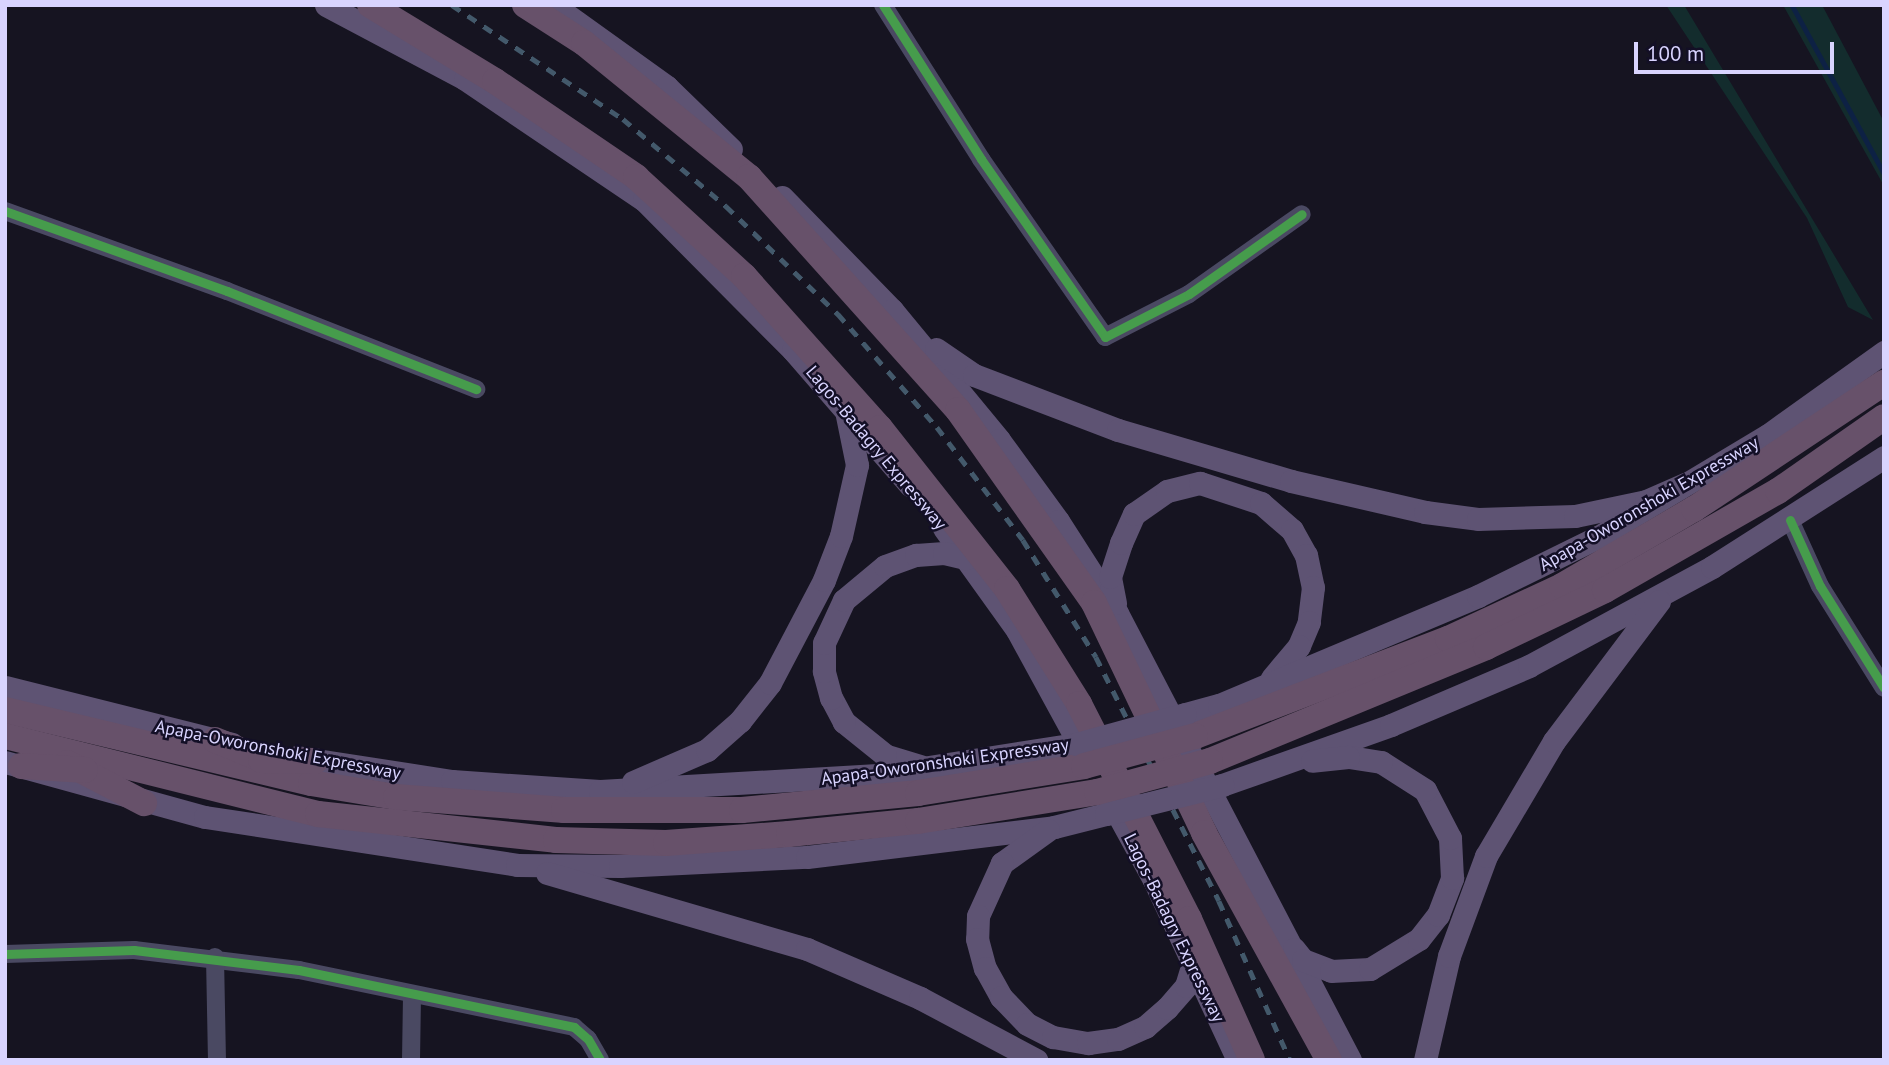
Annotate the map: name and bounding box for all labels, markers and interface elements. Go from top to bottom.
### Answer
scale bar [1637,28,1836,72]
text: 100 m [1647,40,1704,67]
street label: Lagos-Badagry Expressway [801,361,951,535]
street label: Apapa-Oworonshoki Expressway [1535,432,1763,576]
street label: Apapa-Oworonshoki Expressway [153,716,403,784]
street label: Apapa-Oworonshoki Expressway [820,734,1070,790]
street label: Lagos-Badagry Expressway [1119,830,1229,1026]

